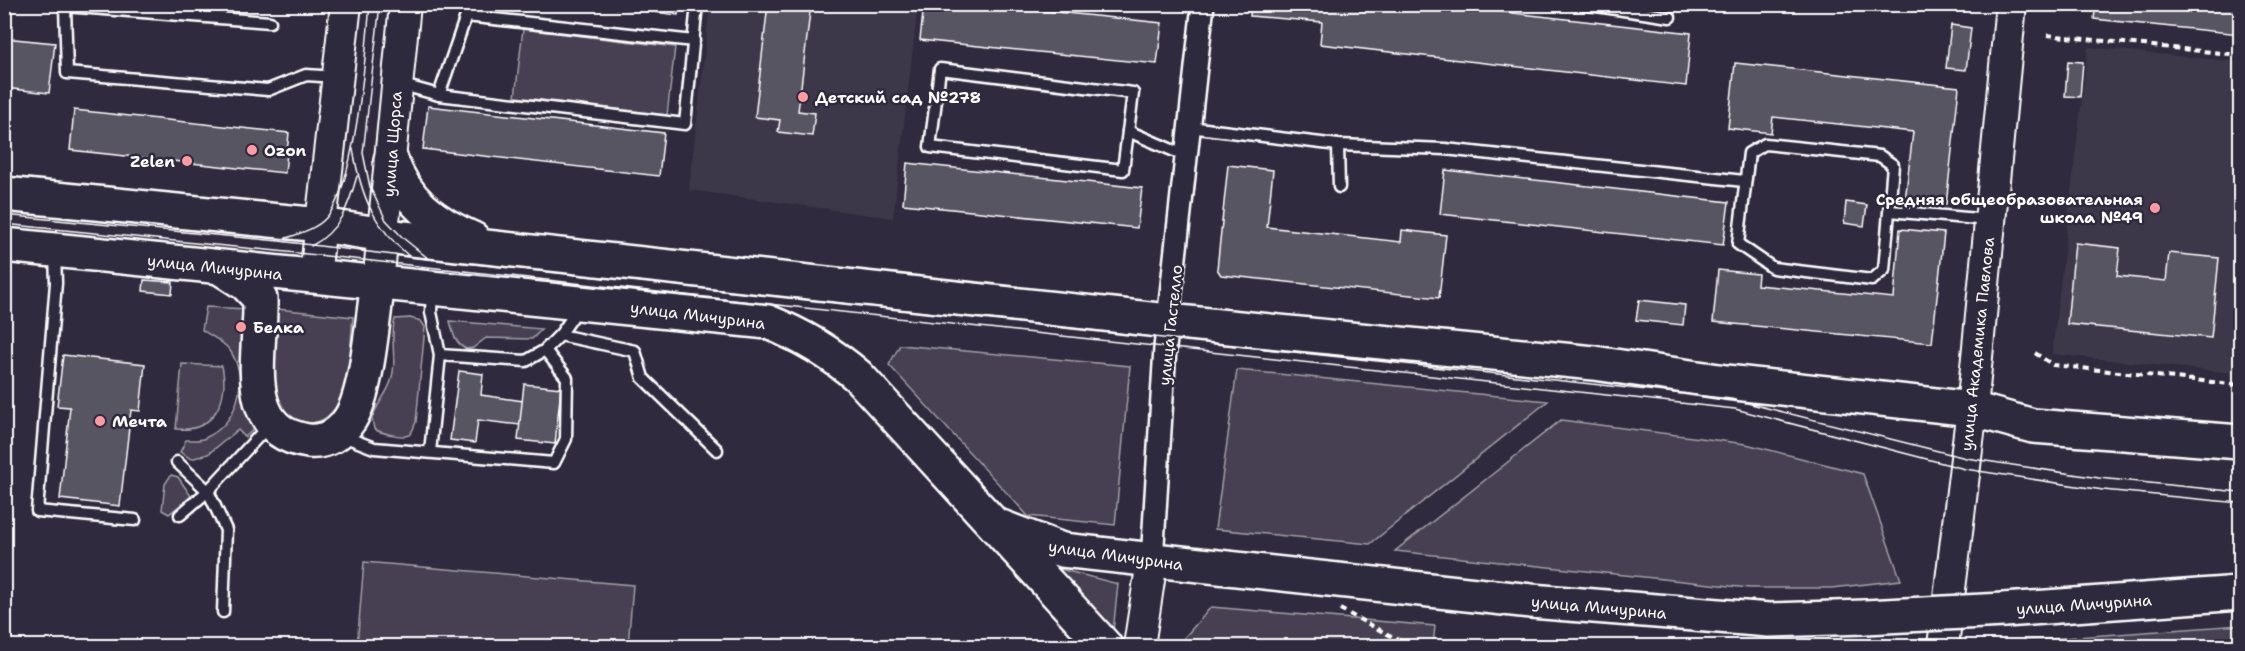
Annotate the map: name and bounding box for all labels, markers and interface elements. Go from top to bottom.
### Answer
place label: Детский сад №278 [815,87,981,108]
street label: улица Щорса [378,90,407,198]
marker: Детский сад №278 [796,90,810,104]
place label: Ozon [264,140,307,161]
marker: Ozon [245,143,259,157]
place label: Zelen [130,151,175,172]
marker: Zelen [180,154,194,168]
place label: Средняя общеобразовательная школа №49 [1876,189,2143,228]
marker: Средняя общеобразовательная школа №49 [2148,201,2162,215]
street label: улица Академика Павлова [1956,236,1999,452]
street label: улица Мичурина [146,250,284,285]
street label: улица Гастелло [1154,264,1187,387]
street label: улица Мичурина [629,297,767,334]
place label: Белка [253,317,304,338]
marker: Белка [234,320,248,334]
place label: Мечта [112,411,167,432]
marker: Мечта [93,414,107,428]
street label: улица Мичурина [1047,536,1185,575]
street label: улица Мичурина [2016,589,2153,620]
street label: улица Мичурина [1530,591,1668,624]

